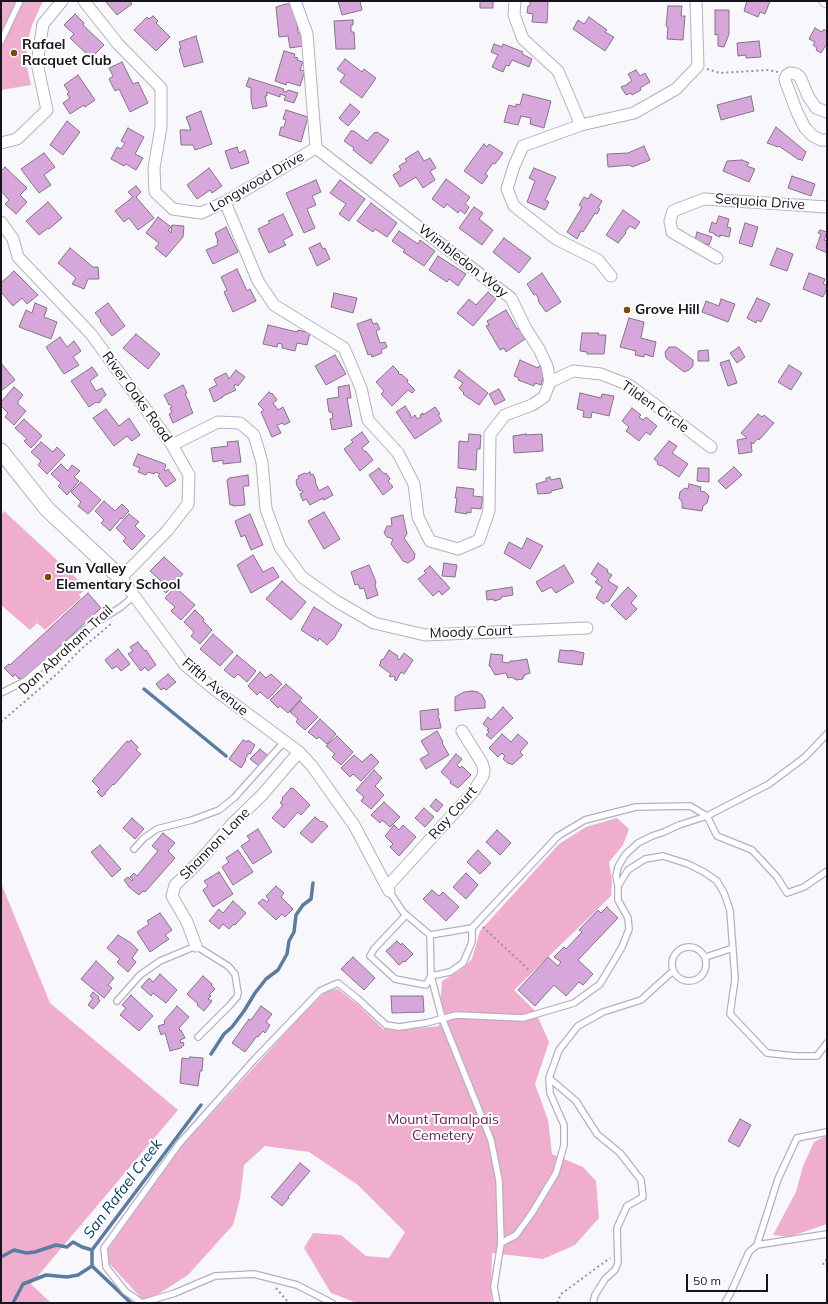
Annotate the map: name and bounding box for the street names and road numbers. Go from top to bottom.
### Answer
street label: Longwood Drive [207,148,307,216]
street label: Sequoia Drive [715,190,805,214]
street label: Wimbledon Way [415,221,511,301]
street label: River Oaks Road [98,348,176,446]
street label: Tilden Circle [618,378,692,436]
street label: Dan Abraham Trail [15,602,117,698]
street label: Moody Court [429,622,513,642]
street label: Fifth Avenue [179,654,251,720]
street label: Ray Court [425,783,481,843]
street label: Shannon Lane [177,805,253,883]

